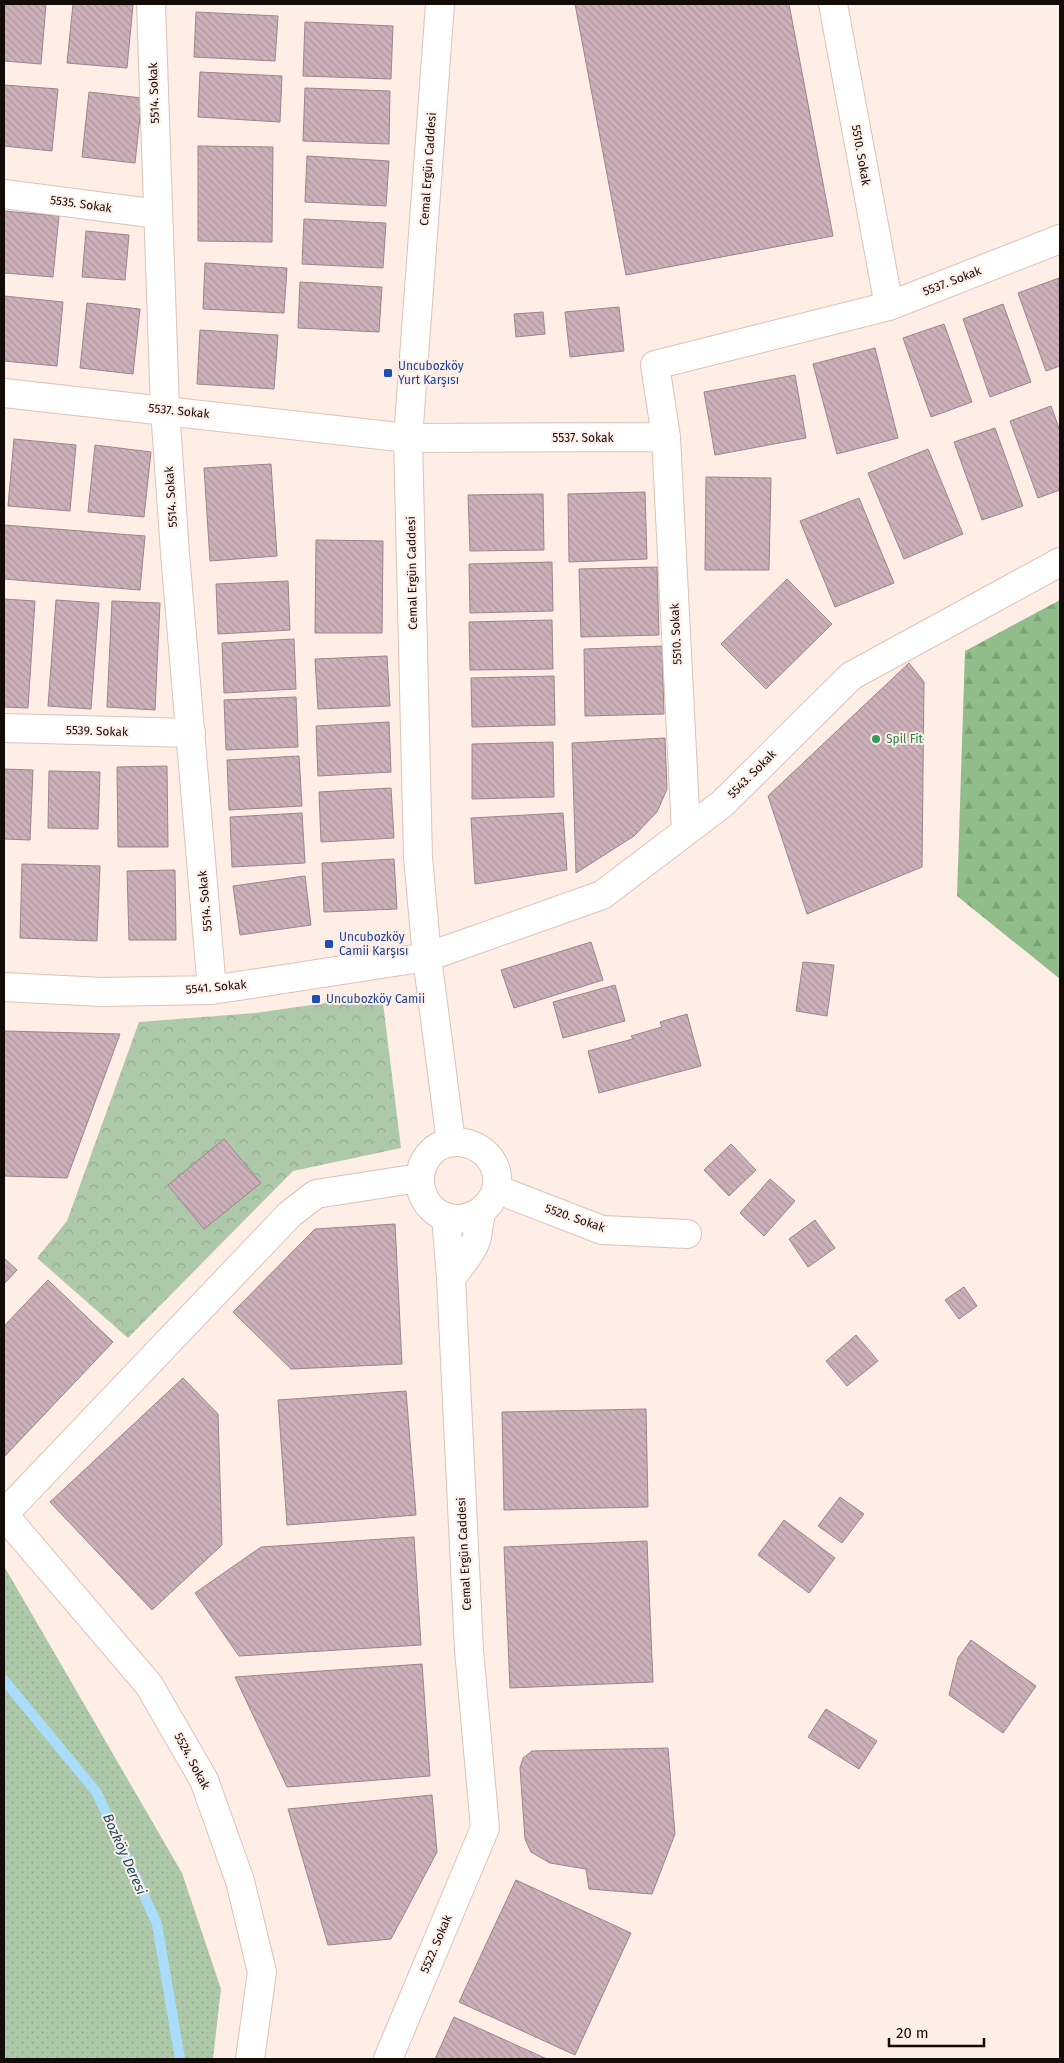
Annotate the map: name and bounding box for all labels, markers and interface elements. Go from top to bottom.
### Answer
street label: 5514. Sokak [146,61,162,124]
street label: Cemal Ergün Caddesi [417,112,439,226]
street label: 5510. Sokak [849,124,873,187]
street label: 5535. Sokak [49,193,114,215]
street label: 5537. Sokak [921,263,984,299]
place label: Uncubozköy Yurt Karşısı [398,359,464,387]
marker: Uncubozköy Yurt Karşısı [382,367,394,379]
street label: 5537. Sokak [148,401,211,421]
street label: 5537. Sokak [552,431,615,445]
street label: 5514. Sokak [162,465,180,528]
street label: Cemal Ergün Caddesi [404,516,420,630]
street label: 5510. Sokak [667,602,685,665]
street label: 5539. Sokak [66,723,129,739]
place label: Spil Fit [886,732,924,746]
marker: Spil Fit [870,733,882,745]
street label: 5543. Sokak [725,746,780,801]
street label: 5514. Sokak [195,869,215,932]
place label: Uncubozköy Camii Karşısı [339,930,408,958]
marker: Uncubozköy Camii Karşısı [323,938,335,950]
street label: 5541. Sokak [185,977,248,997]
place label: Uncubozköy Camii [326,992,425,1006]
marker: Uncubozköy Camii [310,993,322,1005]
street label: 5520. Sokak [543,1201,608,1235]
street label: Cemal Ergün Caddesi [454,1497,474,1611]
street label: 5524. Sokak [171,1730,213,1792]
water label: Bozköy Deresi [99,1811,150,1898]
street label: 5522. Sokak [417,1912,455,1975]
scale bar [889,2016,984,2048]
text: 20 m [896,2024,929,2042]

